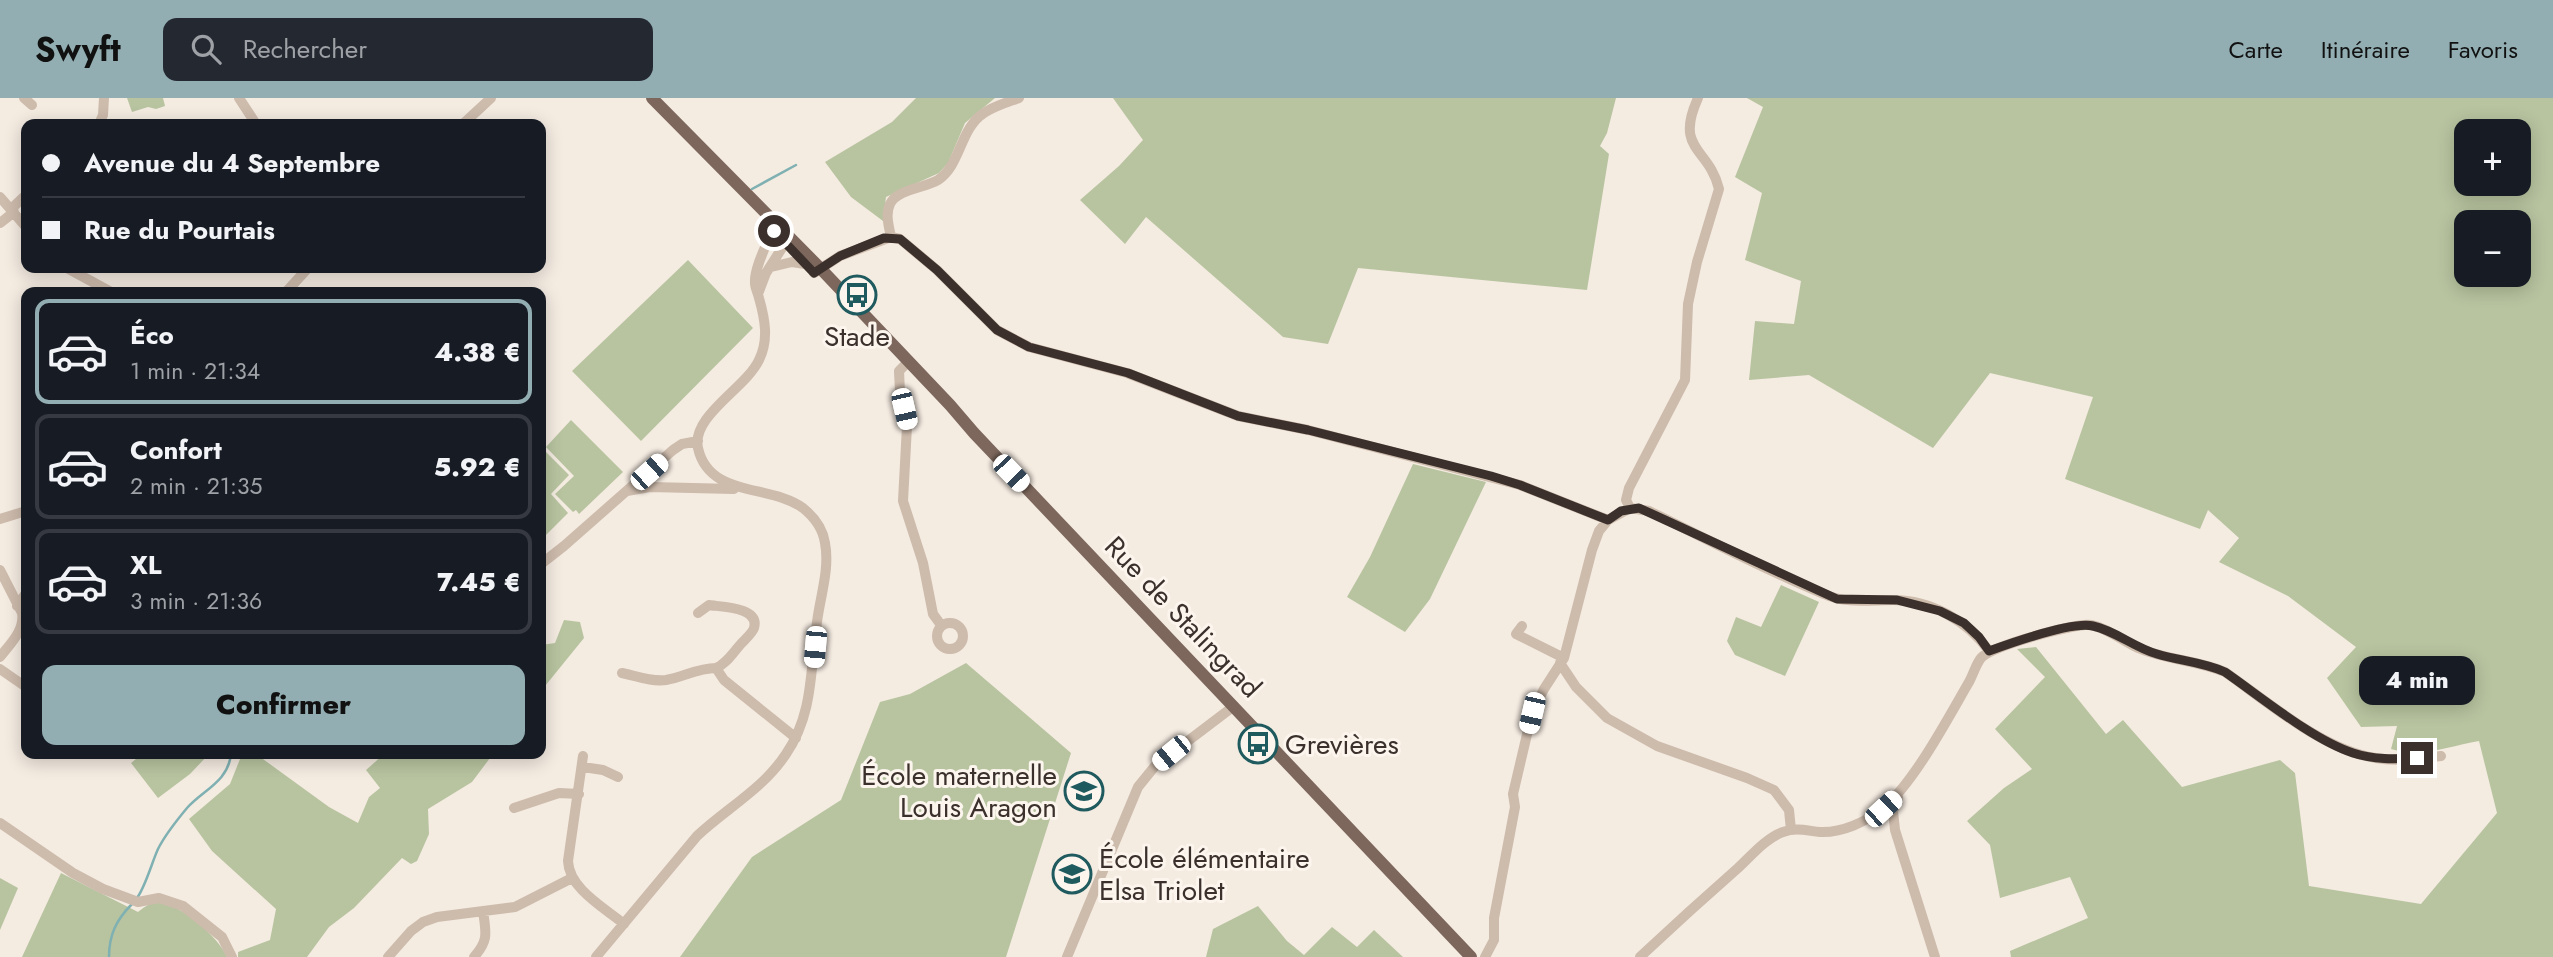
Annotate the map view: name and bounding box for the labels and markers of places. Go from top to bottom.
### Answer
bus stop icon: Stade [836,274,878,316]
place label: Stade [824,316,890,357]
bus stop icon: Grevières [1237,723,1279,765]
place label: Grevières [1285,724,1399,765]
place label: École maternelle Louis Aragon [861,755,1057,828]
school or university icon: École maternelle Louis Aragon [1063,770,1105,812]
place label: École élémentaire Elsa Triolet [1099,838,1310,911]
school or university icon: École élémentaire Elsa Triolet [1051,853,1093,895]

